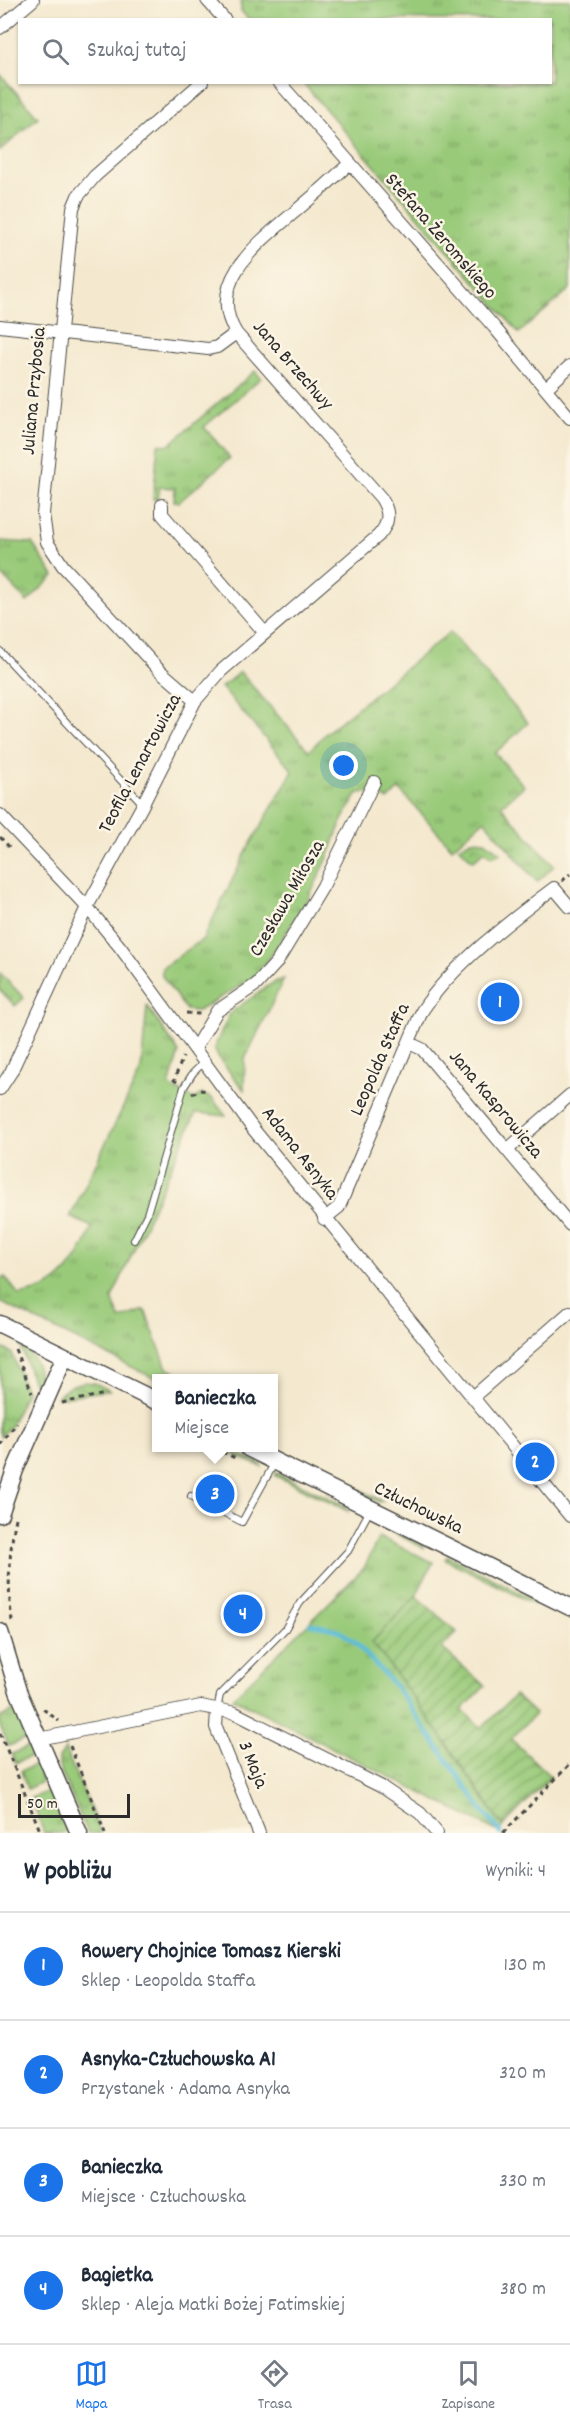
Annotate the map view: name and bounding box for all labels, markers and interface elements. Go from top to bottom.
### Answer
search box [18,18,552,84]
icon: search [39,35,72,68]
text: Szukaj tutaj [87,36,186,67]
street label: Stefana Żeromskiego [377,168,503,306]
street label: Jana Brzechwy [245,315,340,418]
street label: Juliana Przybosia [15,325,55,456]
street label: Teofila Lenartowicza [92,689,190,839]
your location [329,751,358,780]
street label: Czesława Miłosza [243,835,333,963]
pin: 1 [480,980,520,1024]
street label: Leopolda Staffa [344,999,419,1121]
street label: Jana Kasprowicza [441,1045,549,1166]
street label: Adama Asnyka [254,1101,345,1207]
popup [152,1374,278,1452]
text: Banieczka [174,1384,256,1415]
text: Miejsce [174,1415,229,1443]
pin: 2 [516,1440,554,1484]
pin: 3 [196,1472,234,1516]
street label: Człuchowska [369,1475,468,1543]
pin: 4 [224,1592,262,1636]
street label: 3 Maja [230,1737,274,1794]
scale bar [18,1791,130,1818]
text: 50 m [27,1793,58,1816]
text: W pobliżu [24,1854,112,1891]
text: Wyniki: 4 [485,1858,546,1886]
text: Rowery Chojnice Tomasz Kierski [81,1937,341,1968]
text: 1 [41,1952,46,1980]
text: 130 m [504,1952,546,1980]
text: Sklep · Leopolda Staffa [81,1968,255,1996]
text: Asnyka-Człuchowska A1 [81,2045,276,2076]
text: 2 [39,2060,48,2088]
text: 320 m [499,2060,546,2088]
text: Przystanek · Adama Asnyka [81,2076,290,2104]
text: Banieczka [81,2153,162,2184]
text: 3 [39,2168,48,2196]
text: 330 m [499,2168,546,2196]
text: Miejsce · Człuchowska [81,2184,246,2212]
text: Bagietka [81,2261,153,2292]
text: 4 [39,2276,48,2304]
text: 380 m [500,2276,546,2304]
text: Sklep · Aleja Matki Bożej Fatimskiej [81,2292,345,2320]
tab: Mapa [75,2357,108,2416]
tab: Trasa [258,2357,292,2416]
tab: Zapisane [442,2357,495,2416]

